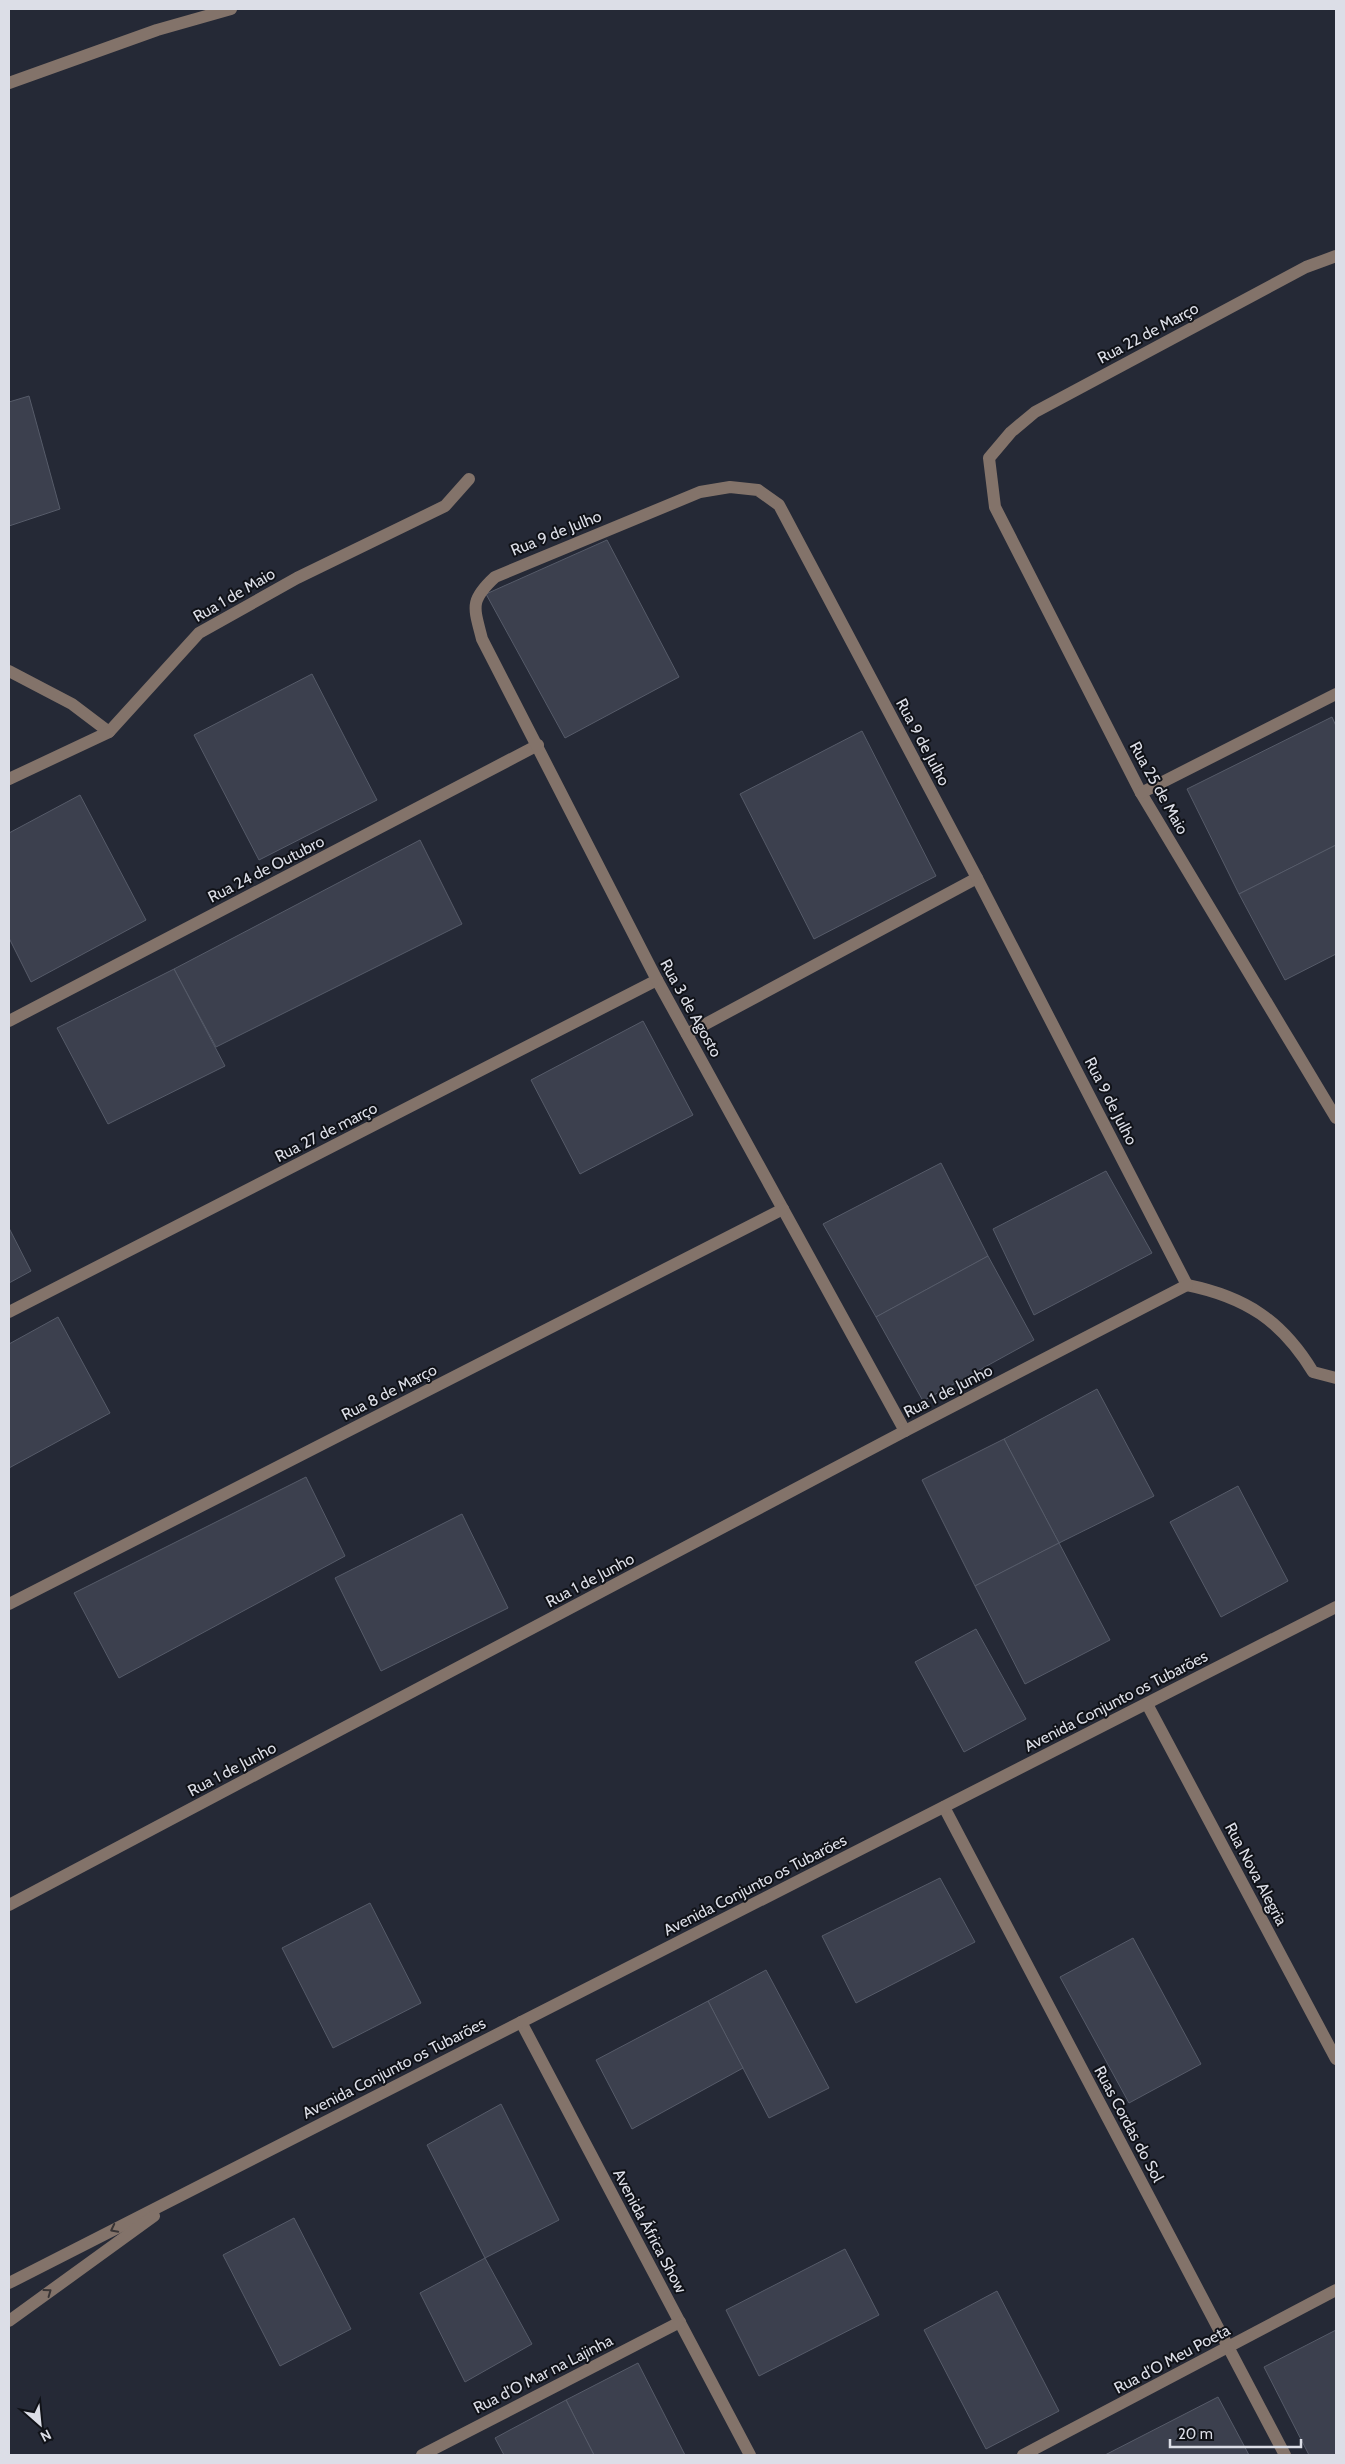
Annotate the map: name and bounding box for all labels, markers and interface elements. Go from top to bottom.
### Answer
street label: Rua 22 de Março [1094,298,1202,368]
street label: Rua 9 de Julho [508,506,604,560]
street label: Rua 1 de Maio [190,564,278,626]
street label: Rua 9 de Julho [892,695,954,789]
street label: Rua 25 de Maio [1126,738,1192,838]
street label: Rua 24 de Outubro [205,831,327,907]
street label: Rua 3 de Agosto [656,956,726,1061]
street label: Rua 9 de Julho [1081,1054,1141,1148]
street label: Rua 27 de março [272,1098,381,1166]
street label: Rua 8 de Março [338,1360,440,1424]
street label: Rua 1 de Junho [900,1360,996,1422]
street label: Rua 1 de Junho [543,1549,638,1611]
street label: Avenida Conjunto os Tubarões [1021,1646,1211,1756]
street label: Rua 1 de Junho [185,1738,280,1800]
street label: Rua Nova Alegria [1221,1819,1291,1929]
street label: Avenida Conjunto os Tubarões [660,1830,850,1940]
street label: Avenida Conjunto os Tubarões [299,2013,489,2123]
street label: Ruas Cordas do Sol [1090,2063,1168,2186]
street label: Avenida África Show [609,2166,691,2297]
one-way arrow [110,2223,119,2233]
one-way arrow [42,2289,52,2298]
street label: Rua d'O Meu Poeta [1111,2320,1234,2398]
street label: Rua d'O Mar na Lajinha [470,2330,616,2417]
north arrow [15,2399,65,2449]
scale bar [1170,2416,1301,2448]
text: N [37,2425,54,2446]
text: 20 m [1178,2425,1213,2443]

